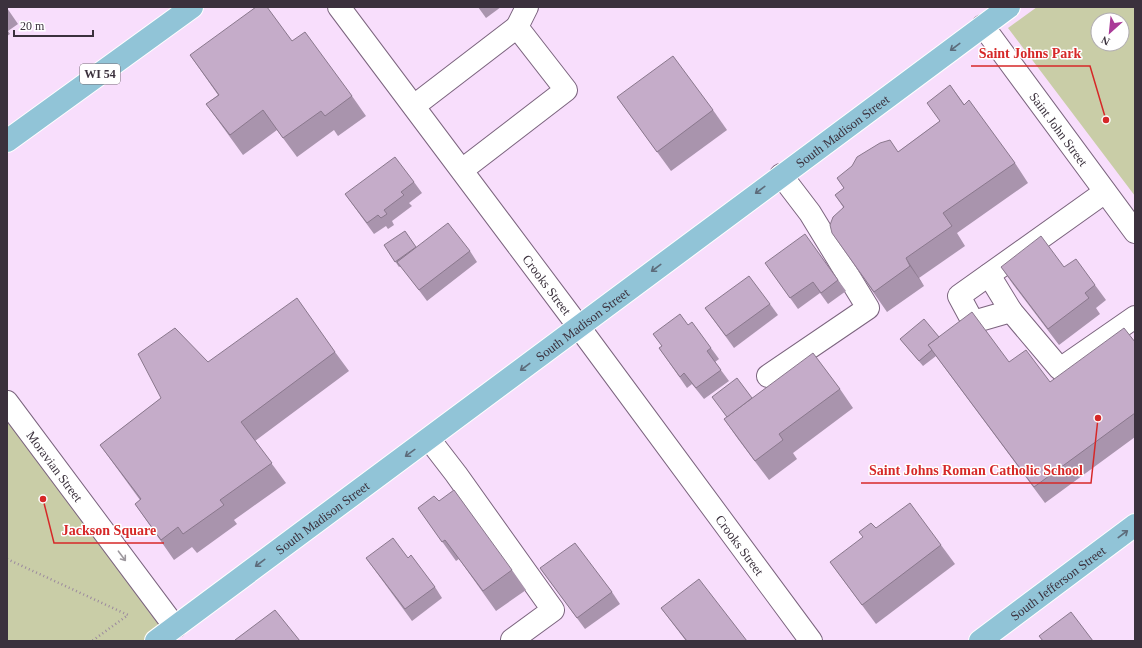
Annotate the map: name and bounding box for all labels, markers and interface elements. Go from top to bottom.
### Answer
scale bar [14,12,93,38]
north arrow [1090,12,1130,52]
text: 20 m [20,19,45,33]
text: N [1099,34,1112,48]
callout: Saint Johns Park [971,40,1090,66]
one-way arrow [950,43,961,51]
text: Saint Johns Park [979,46,1082,61]
road number: WI 54 [80,64,120,84]
street label: Saint John Street [1027,89,1091,169]
street label: South Madison Street [792,91,892,171]
one-way arrow [755,186,766,195]
street label: Crooks Street [520,252,575,318]
one-way arrow [651,264,662,273]
street label: South Madison Street [532,284,632,364]
one-way arrow [520,363,531,371]
street label: Moravian Street [24,428,86,505]
one-way arrow [405,449,416,457]
callout: Saint Johns Roman Catholic School [861,457,1091,483]
text: Saint Johns Roman Catholic School [869,463,1083,478]
street label: South Madison Street [272,478,372,557]
street label: Crooks Street [713,512,767,578]
callout: Jackson Square [54,517,164,543]
text: Jackson Square [62,523,156,538]
one-way arrow [1118,530,1129,538]
street label: South Jefferson Street [1007,542,1108,623]
one-way arrow [118,551,126,562]
one-way arrow [255,559,266,567]

